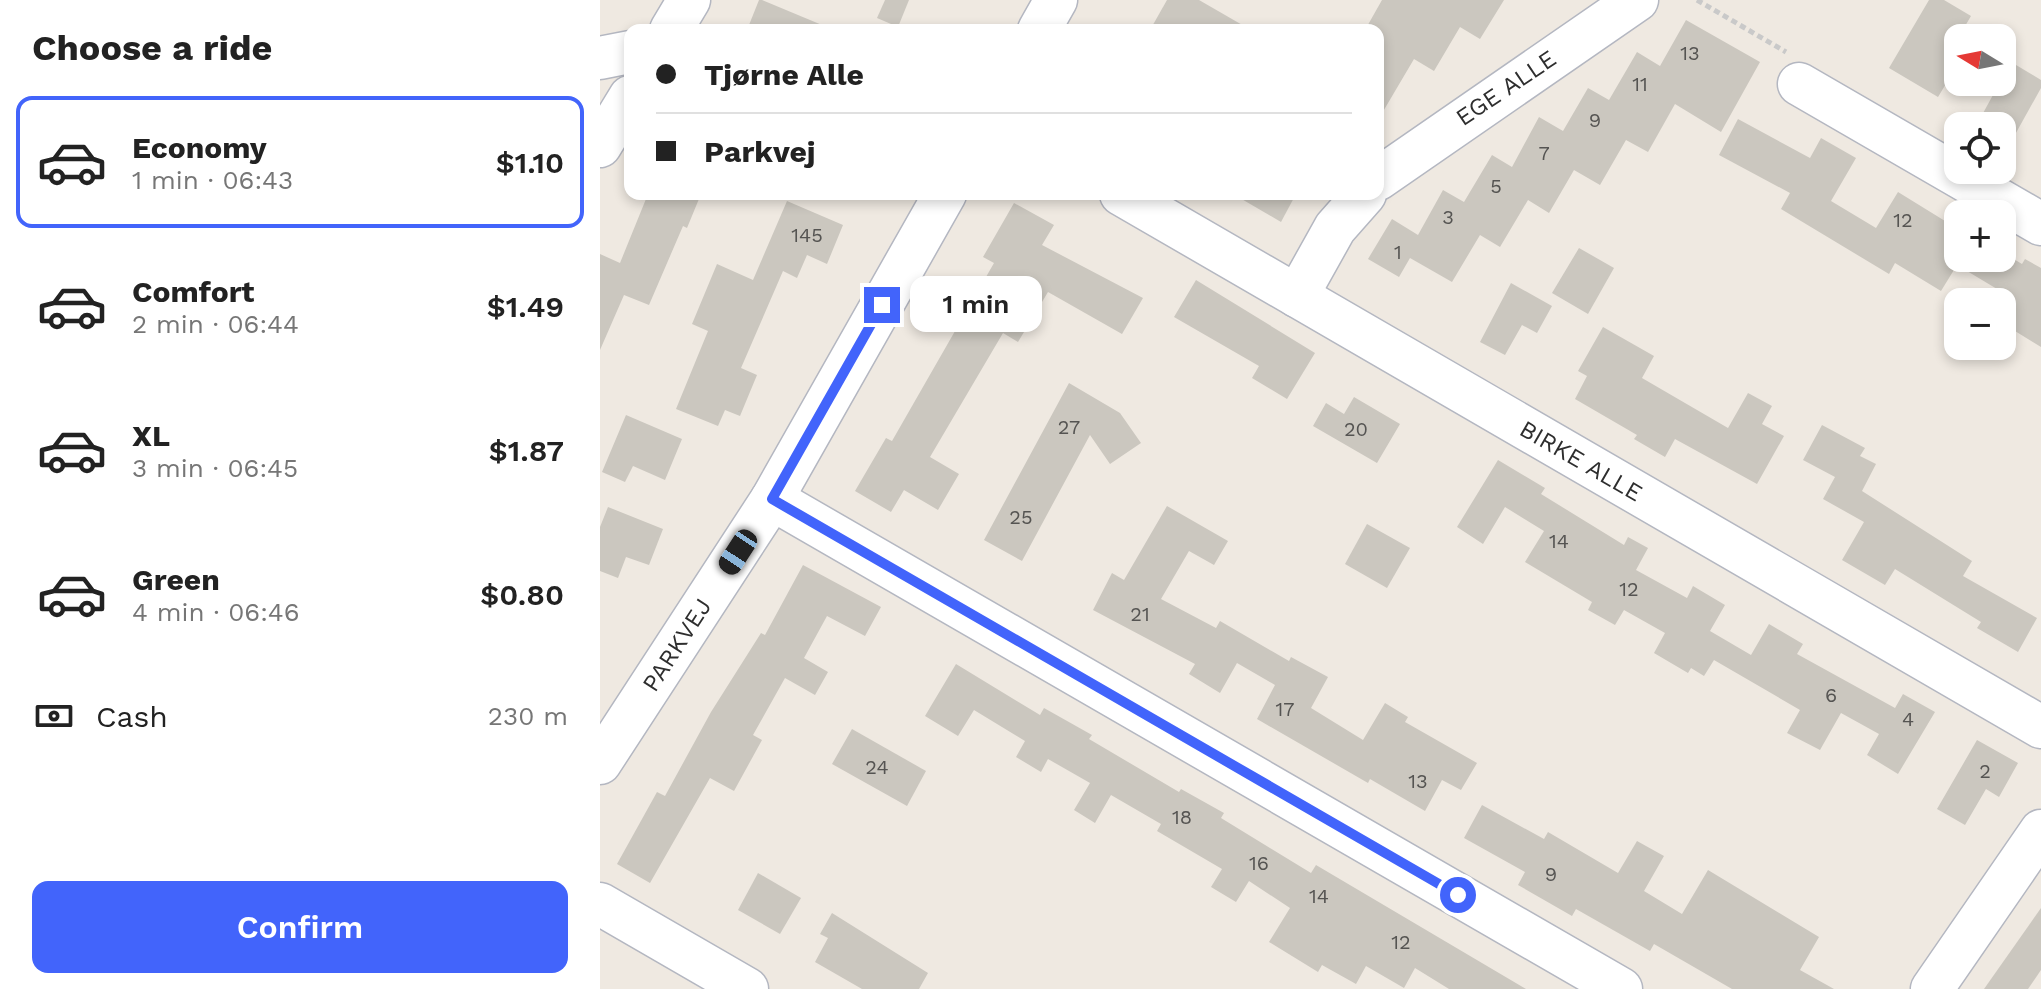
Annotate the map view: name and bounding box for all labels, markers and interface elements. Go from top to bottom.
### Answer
north arrow [1944,24,2016,96]
map controls [1944,24,2016,360]
text: Choose a ride [32,27,272,69]
house number: 13 [1680,41,1700,65]
street label: EGE ALLE [1451,44,1561,132]
text: Tjørne Alle [704,57,864,92]
house number: 11 [1632,72,1648,96]
house number: 9 [1589,108,1601,132]
button: locate [1944,112,2016,184]
icon: car [36,126,108,198]
text: Economy [132,130,267,165]
text: Parkvej [704,134,816,169]
house number: 7 [1538,141,1550,165]
text: $1.10 [496,145,564,180]
text: 1 min · 06:43 [132,165,293,195]
house number: 5 [1490,174,1502,198]
button: + [1944,200,2016,272]
house number: 3 [1442,205,1454,229]
house number: 12 [1893,208,1913,232]
house number: 145 [791,223,823,247]
house number: 1 [1394,240,1402,264]
icon: car [36,270,108,342]
text: Comfort [132,274,254,309]
callout: 1 min [910,277,1042,333]
route end [864,287,900,323]
button: − [1944,288,2016,360]
text: $1.49 [487,289,564,324]
text: 1 min [943,289,1009,319]
text: 2 min · 06:44 [132,309,299,339]
icon: car [36,414,108,486]
house number: 27 [1058,415,1080,439]
street label: BIRKE ALLE [1515,415,1647,507]
house number: 20 [1344,417,1368,441]
text: XL [132,418,170,453]
text: $1.87 [489,433,564,468]
text: 3 min · 06:45 [132,453,298,483]
house number: 25 [1009,505,1033,529]
car [715,525,761,579]
house number: 14 [1549,529,1569,553]
icon: car [36,558,108,630]
text: Green [132,562,220,597]
text: $0.80 [480,577,564,612]
house number: 12 [1619,577,1639,601]
street label: PARKVEJ [637,593,717,697]
text: 4 min · 06:46 [132,597,300,627]
house number: 21 [1130,602,1150,626]
house number: 6 [1825,683,1837,707]
icon: cash [32,694,76,738]
house number: 17 [1275,697,1295,721]
text: Cash [96,699,168,734]
text: 230 m [488,701,568,731]
house number: 4 [1902,707,1914,731]
house number: 24 [865,755,889,779]
house number: 2 [1979,759,1991,783]
house number: 13 [1408,769,1428,793]
house number: 18 [1172,805,1192,829]
house number: 16 [1249,851,1269,875]
house number: 9 [1545,862,1557,886]
route start [1440,877,1476,913]
button: Confirm [32,881,568,973]
house number: 14 [1309,884,1329,908]
house number: 12 [1391,930,1411,954]

